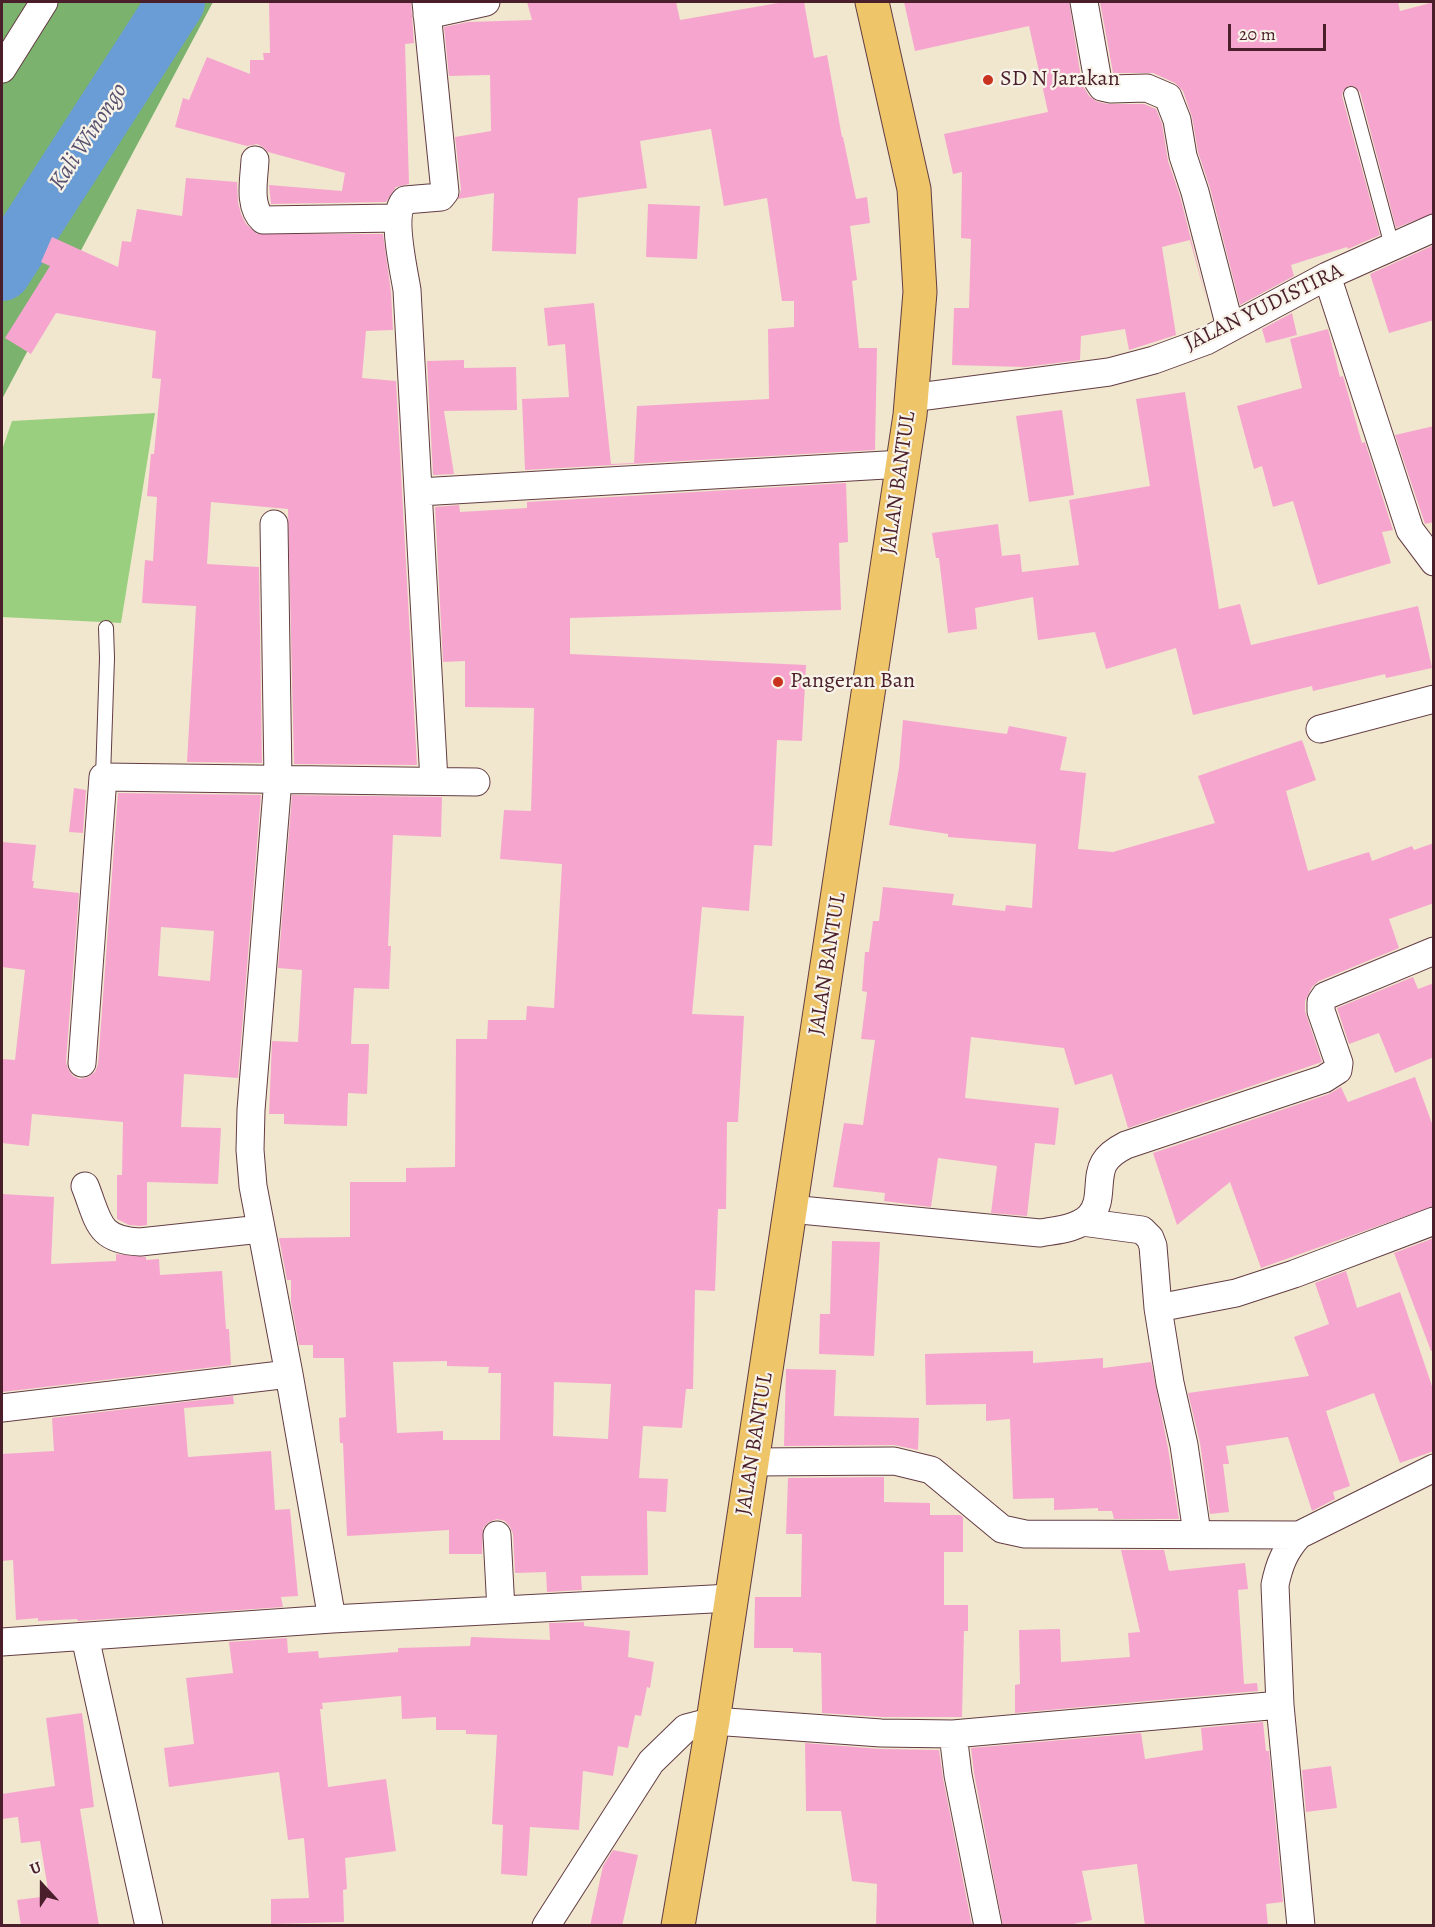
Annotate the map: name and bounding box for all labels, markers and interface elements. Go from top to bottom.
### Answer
scale bar [1231,12,1328,50]
text: 20 m [1239,22,1276,46]
place label: SD N Jarakan [1000,67,1120,93]
marker: SD N Jarakan [981,73,995,87]
water label: Kali Winongo [44,78,134,196]
street label: JALAN YUDISTIRA [1181,258,1347,358]
street label: JALAN BANTUL [876,410,922,556]
place label: Pangeran Ban [790,669,915,695]
marker: Pangeran Ban [771,675,785,689]
street label: JALAN BANTUL [804,891,852,1037]
street label: JALAN BANTUL [731,1371,779,1517]
north arrow [12,1855,72,1915]
text: U [27,1856,44,1880]

